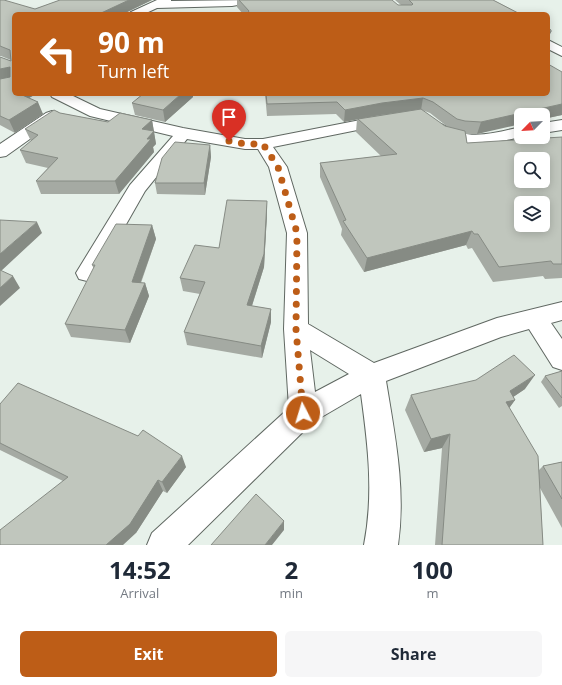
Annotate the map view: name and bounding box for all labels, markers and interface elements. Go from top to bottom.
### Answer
text: 90 m [98,23,165,61]
icon: left [32,28,84,80]
text: Turn left [98,59,169,83]
pin [212,100,246,141]
icon: arrive [218,106,240,128]
north arrow [514,108,550,144]
map controls [514,108,550,232]
button: search [514,152,550,188]
button: layers [514,196,550,232]
position arrow [282,392,324,434]
text: 14:52 [109,553,171,586]
text: 2 [284,553,298,586]
text: 100 [412,553,453,586]
text: Arrival [120,584,159,602]
text: min [280,584,303,602]
text: m [426,584,438,602]
button: Exit [20,631,277,677]
button: Share [285,631,542,677]

